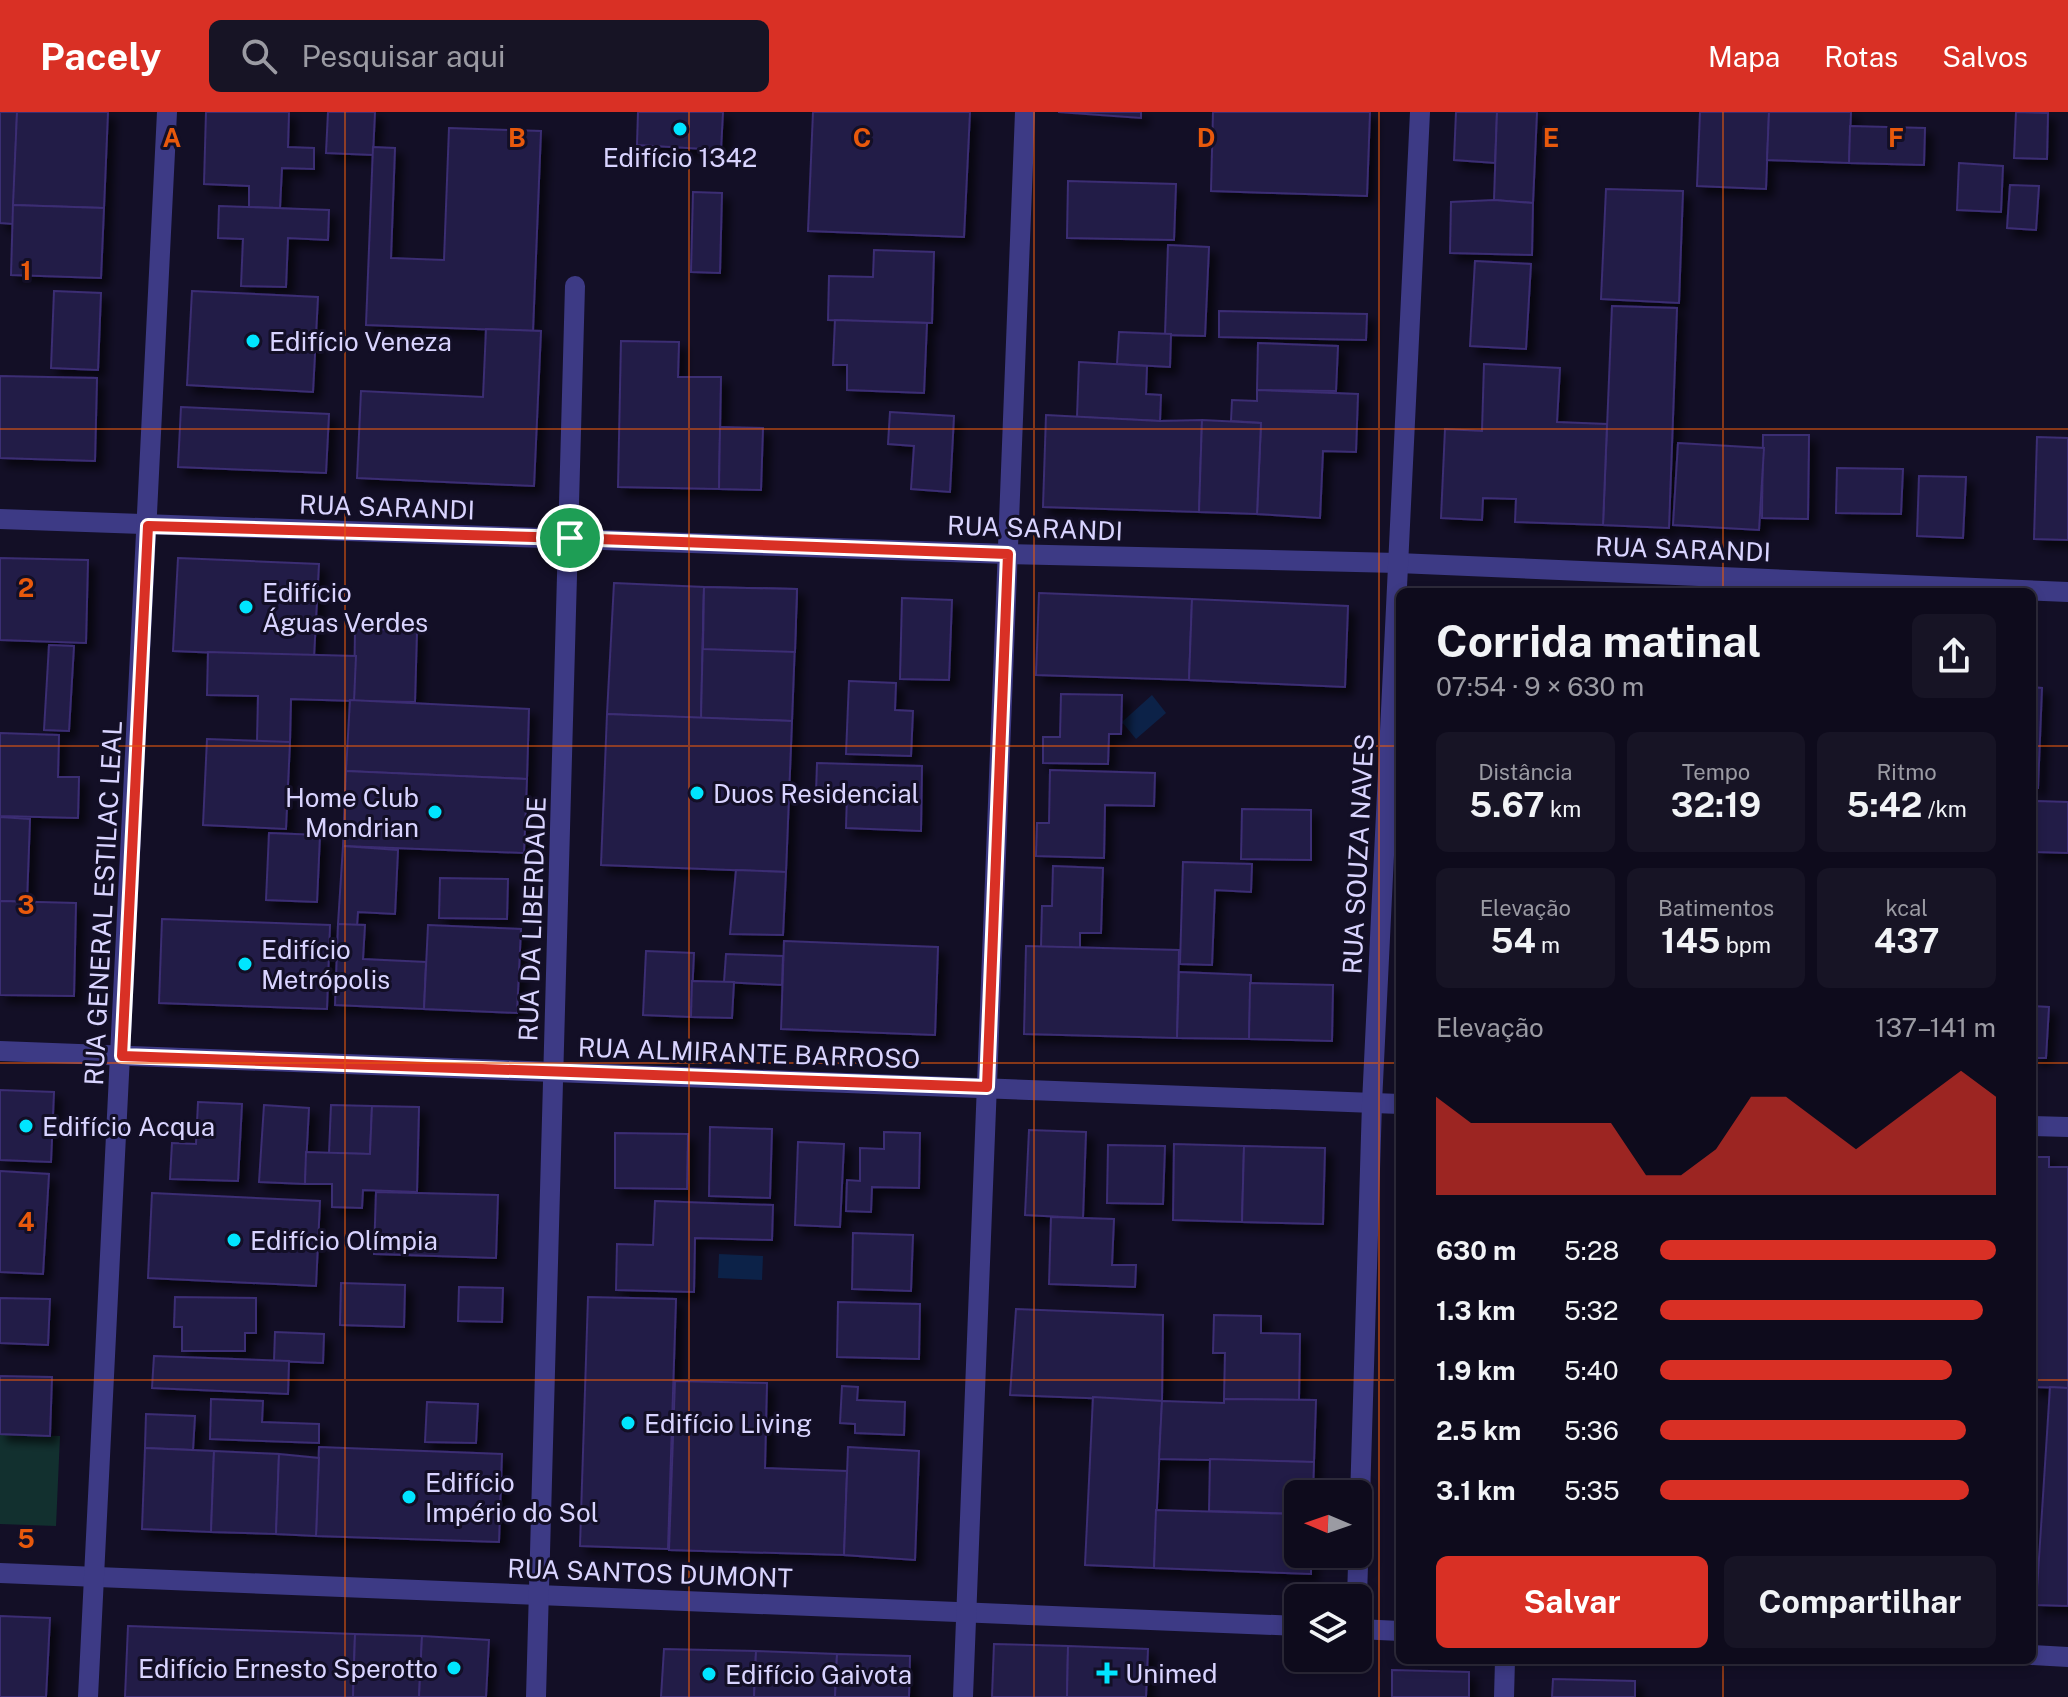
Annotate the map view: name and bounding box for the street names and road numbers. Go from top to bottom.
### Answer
street label: RUA SARANDI [299,488,475,526]
street label: RUA SARANDI [947,509,1123,547]
street label: RUA SARANDI [1595,530,1771,568]
street label: RUA GENERAL ESTILAC LEAL [78,720,128,1086]
street label: RUA SOUZA NAVES [1336,733,1380,975]
street label: RUA DA LIBERDADE [512,796,552,1042]
street label: RUA ALMIRANTE BARROSO [577,1032,921,1074]
street label: RUA SANTOS DUMONT [507,1553,793,1593]

